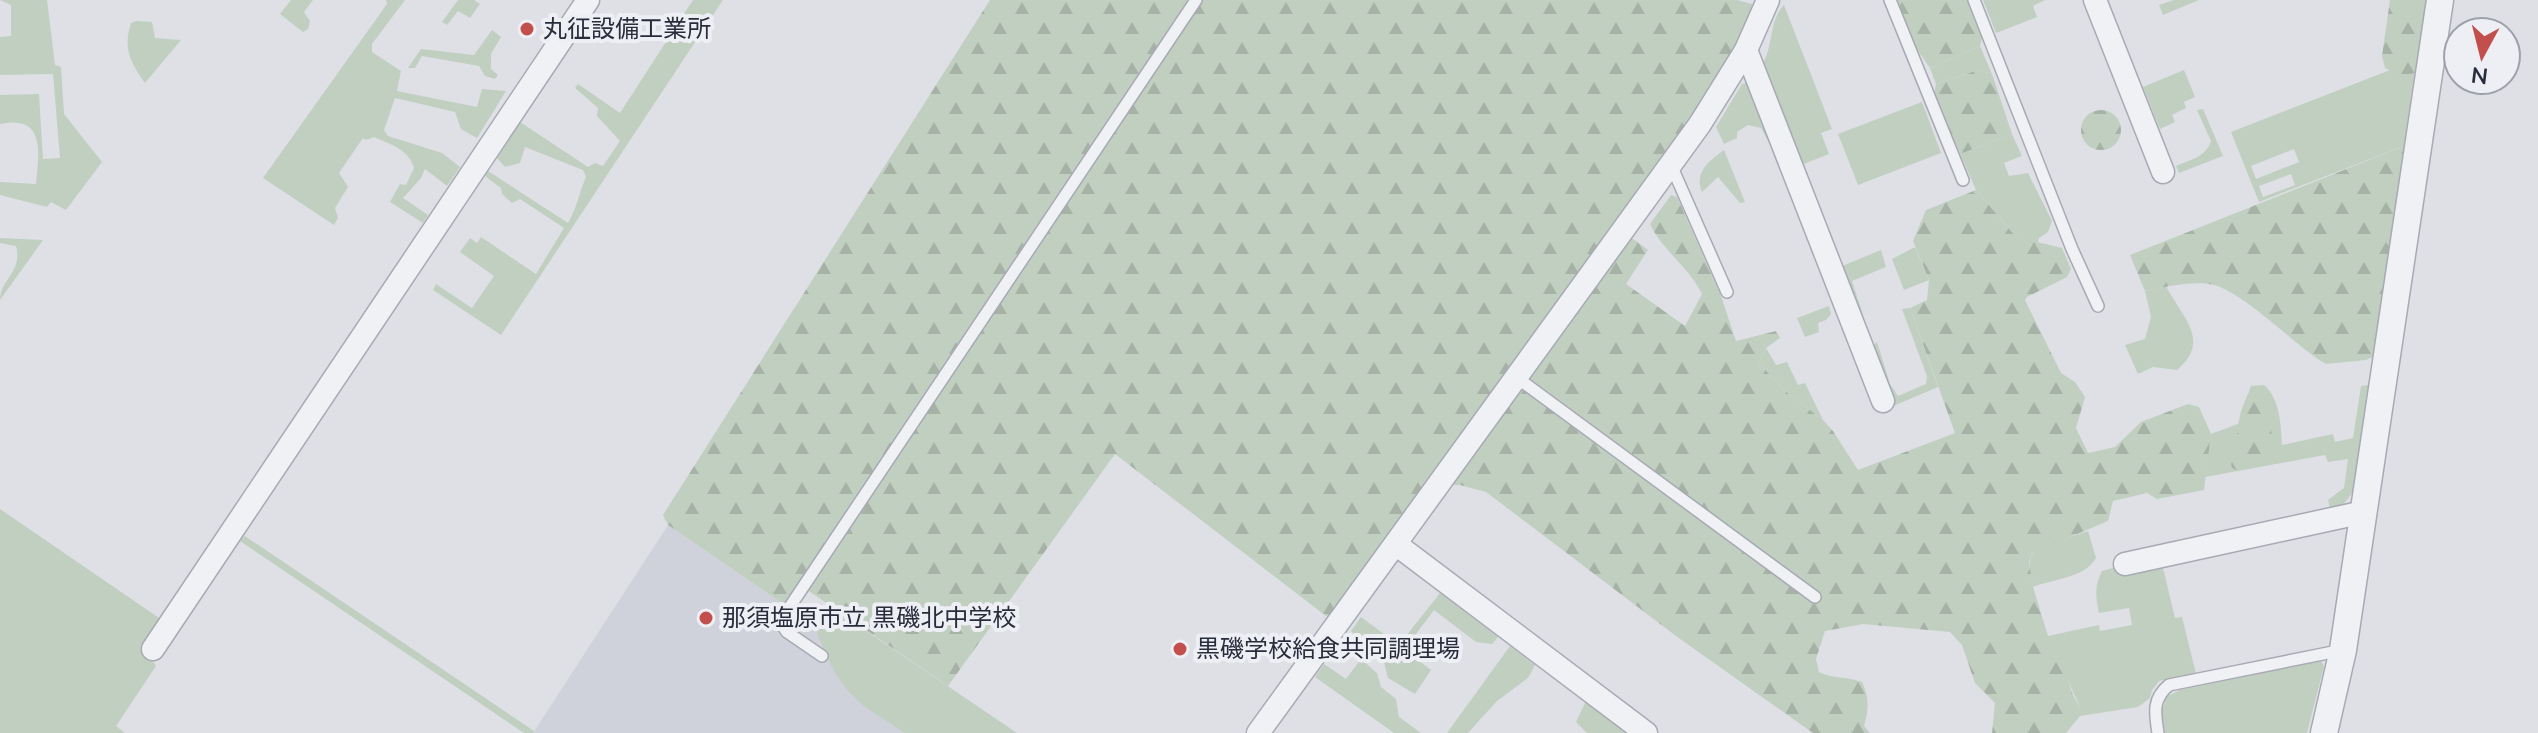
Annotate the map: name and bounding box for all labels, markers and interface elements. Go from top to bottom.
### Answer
place label: 丸征設備工業所 [543,13,711,43]
north arrow [2442,16,2522,96]
marker: 丸征設備工業所 [518,20,536,38]
text: N [2470,61,2490,91]
place label: 那須塩原市立 黒磯北中学校 [722,602,1016,632]
marker: 那須塩原市立 黒磯北中学校 [697,609,715,627]
place label: 黒磯学校給食共同調理場 [1196,633,1460,663]
marker: 黒磯学校給食共同調理場 [1171,640,1189,658]

